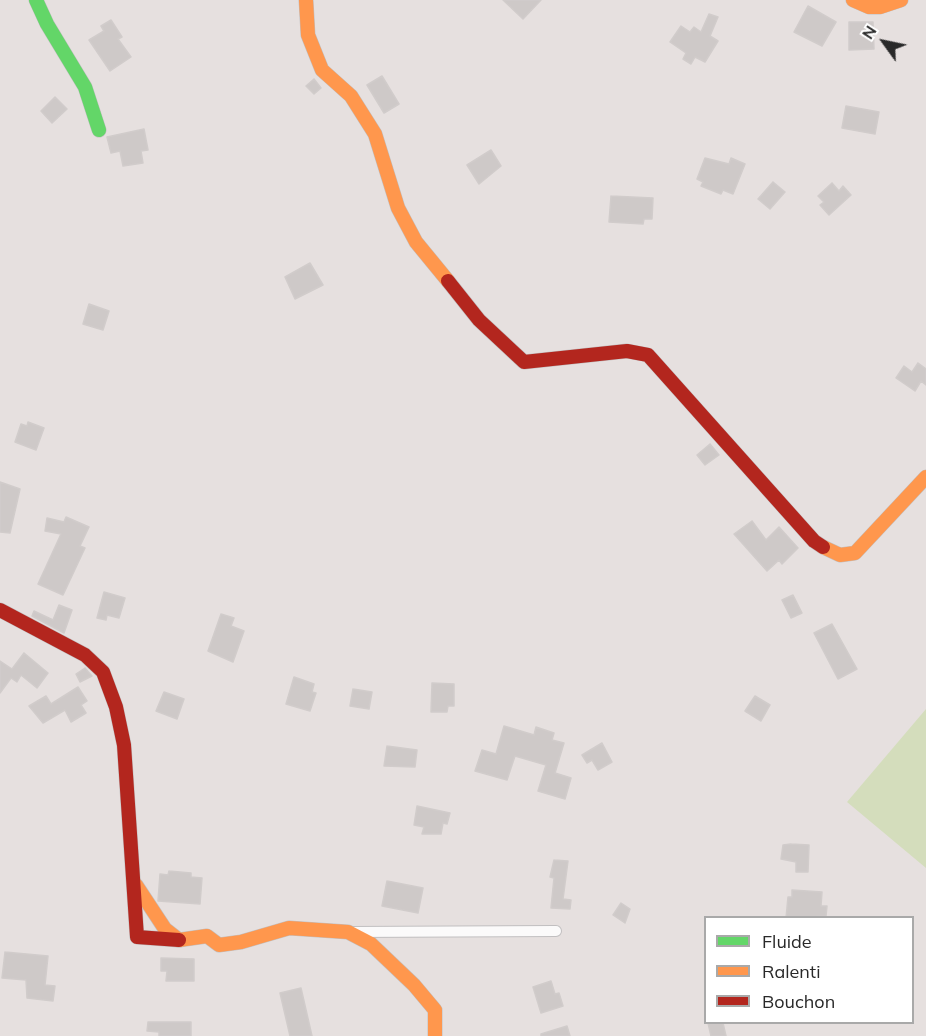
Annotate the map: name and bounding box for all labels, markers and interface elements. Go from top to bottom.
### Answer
north arrow [854,12,914,72]
text: N [857,22,881,43]
legend [704,916,914,1024]
text: Fluide [762,930,812,953]
text: Ralenti [762,960,820,983]
text: Bouchon [762,990,835,1013]

